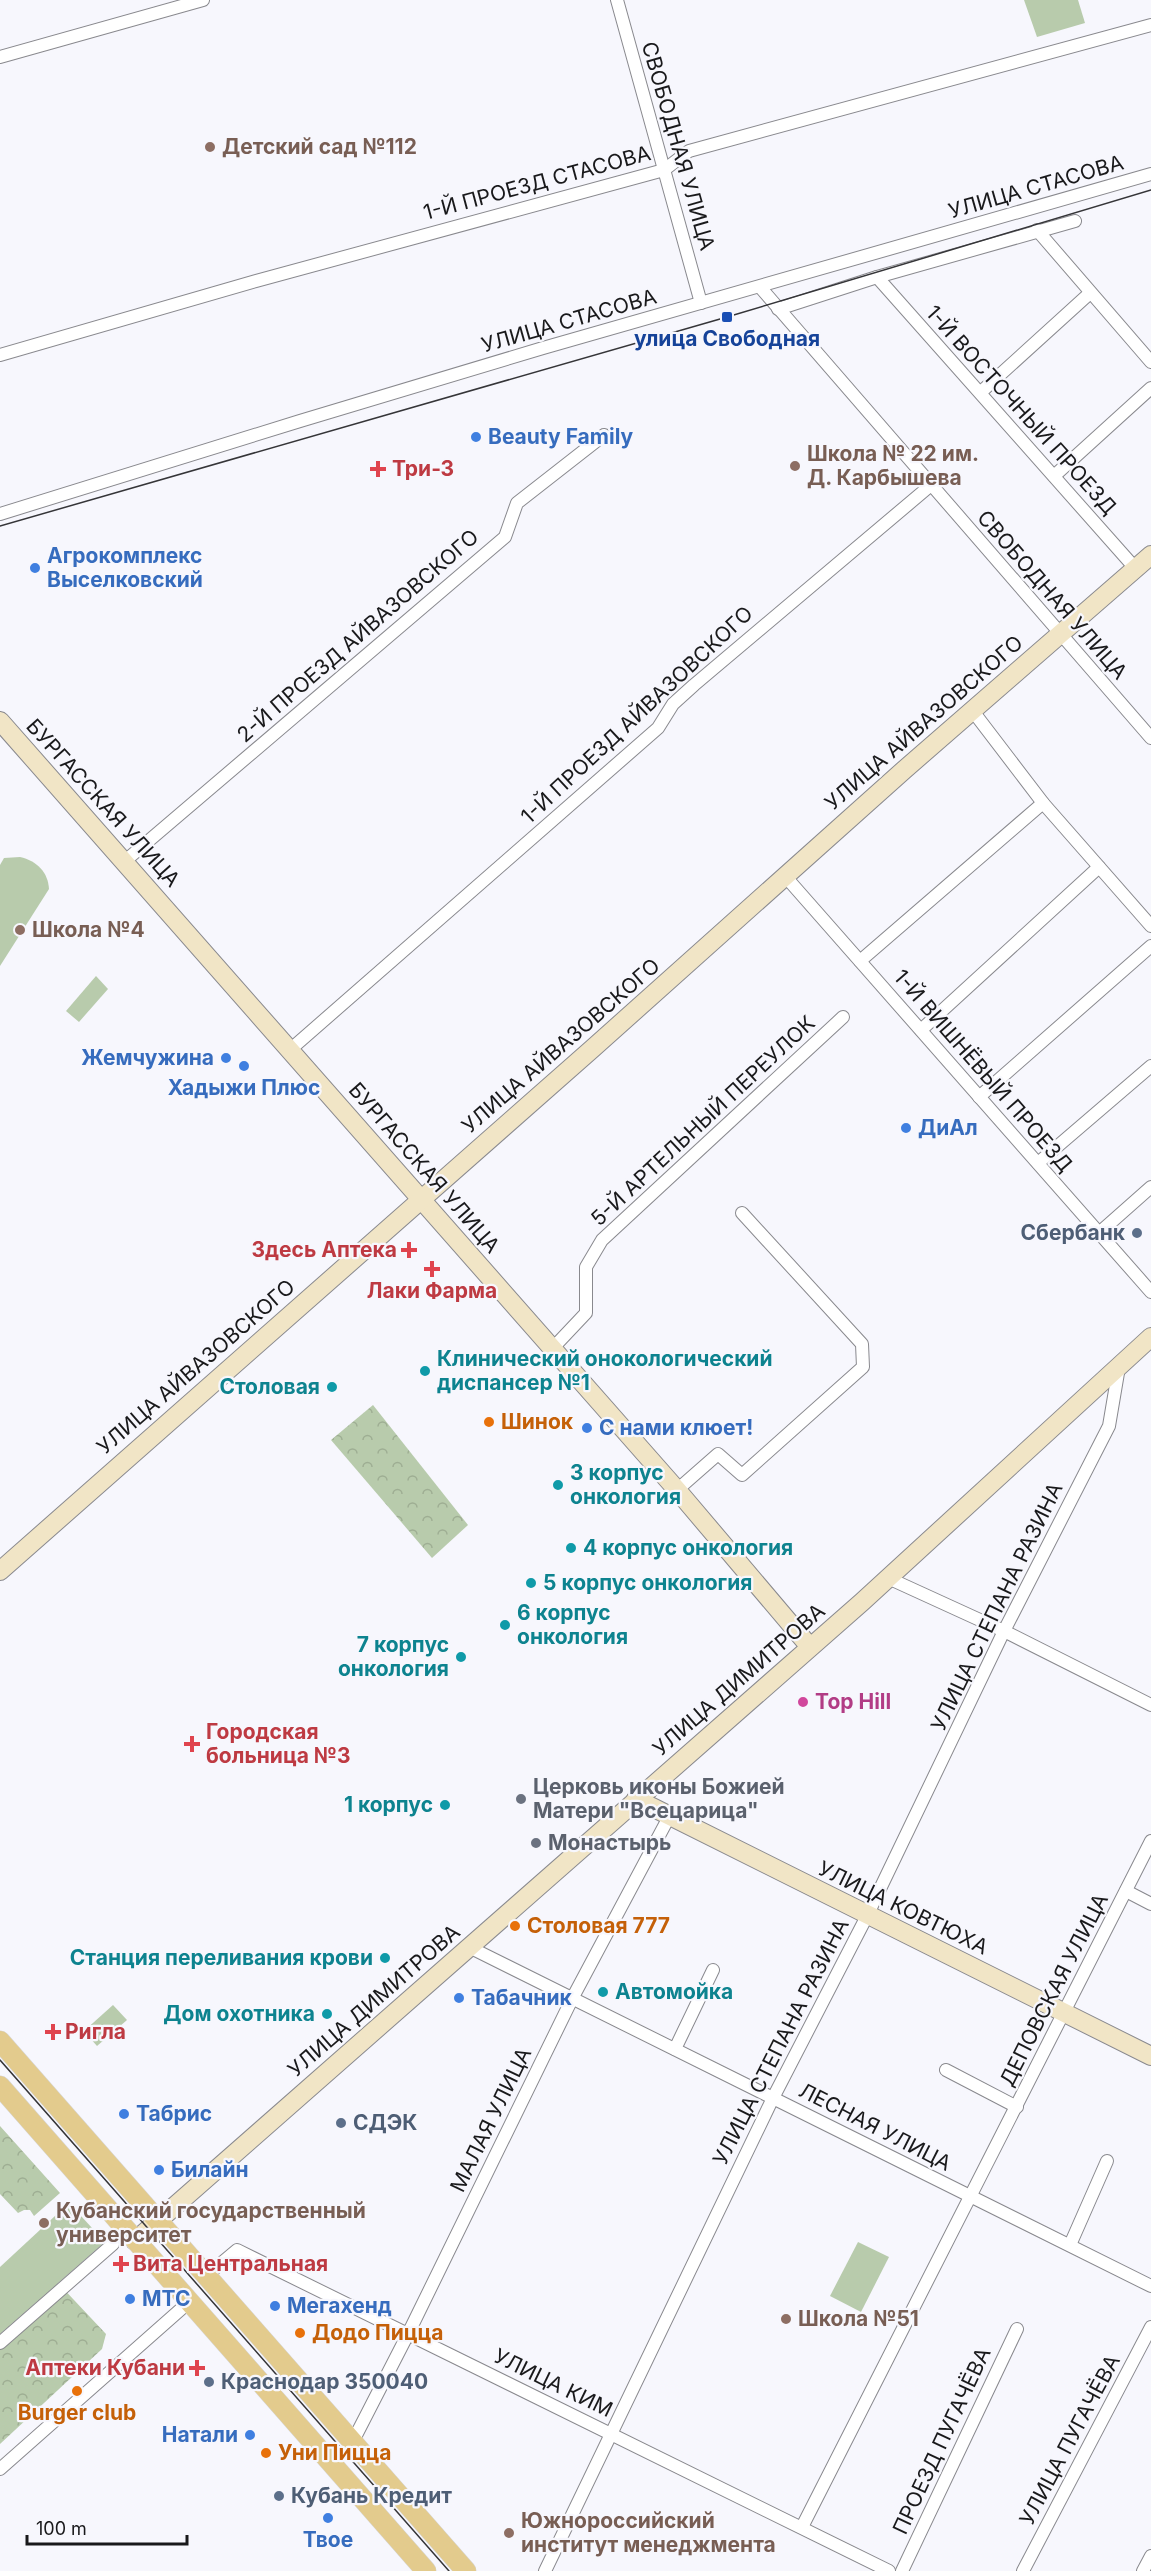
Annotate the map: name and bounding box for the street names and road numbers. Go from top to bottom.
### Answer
street label: СВОБОДНАЯ УЛИЦА [637,39,720,253]
street label: 1-Й ПРОЕЗД СТАСОВА [420,139,653,225]
street label: УЛИЦА СТАСОВА [946,150,1126,223]
street label: УЛИЦА СТАСОВА [479,284,659,357]
street label: 1-Й ВОСТОЧНЫЙ ПРОЕЗД [921,299,1123,519]
street label: СВОБОДНАЯ УЛИЦА [972,505,1133,684]
street label: 2-Й ПРОЕЗД АЙВАЗОВСКОГО [231,523,483,747]
street label: 1-Й ПРОЕЗД АЙВАЗОВСКОГО [515,600,758,829]
street label: УЛИЦА АЙВАЗОВСКОГО [819,629,1028,815]
street label: БУРГАССКАЯ УЛИЦА [21,714,185,892]
street label: УЛИЦА АЙВАЗОВСКОГО [456,952,665,1138]
street label: 1-Й ВИШНЁВЫЙ ПРОЕЗД [889,964,1079,1177]
street label: 5-Й АРТЕЛЬНЫЙ ПЕРЕУЛОК [585,1010,820,1231]
street label: БУРГАССКАЯ УЛИЦА [344,1077,505,1258]
street label: УЛИЦА АЙВАЗОВСКОГО [91,1273,300,1459]
street label: УЛИЦА СТЕПАНА РАЗИНА [925,1479,1068,1735]
street label: УЛИЦА ДИМИТРОВА [648,1598,830,1761]
street label: УЛИЦА КОВТЮХА [814,1856,992,1960]
street label: ДЕПОВСКАЯ УЛИЦА [994,1889,1113,2090]
street label: УЛИЦА СТЕПАНА РАЗИНА [707,1914,854,2169]
street label: УЛИЦА ДИМИТРОВА [283,1919,465,2082]
street label: МАЛАЯ УЛИЦА [445,2044,536,2196]
street label: ЛЕСНАЯ УЛИЦА [795,2077,956,2176]
street label: УЛИЦА КИМ [490,2343,617,2422]
street label: ПРОЕЗД ПУГАЧЁВА [886,2343,996,2538]
street label: УЛИЦА ПУГАЧЁВА [1013,2350,1125,2529]

